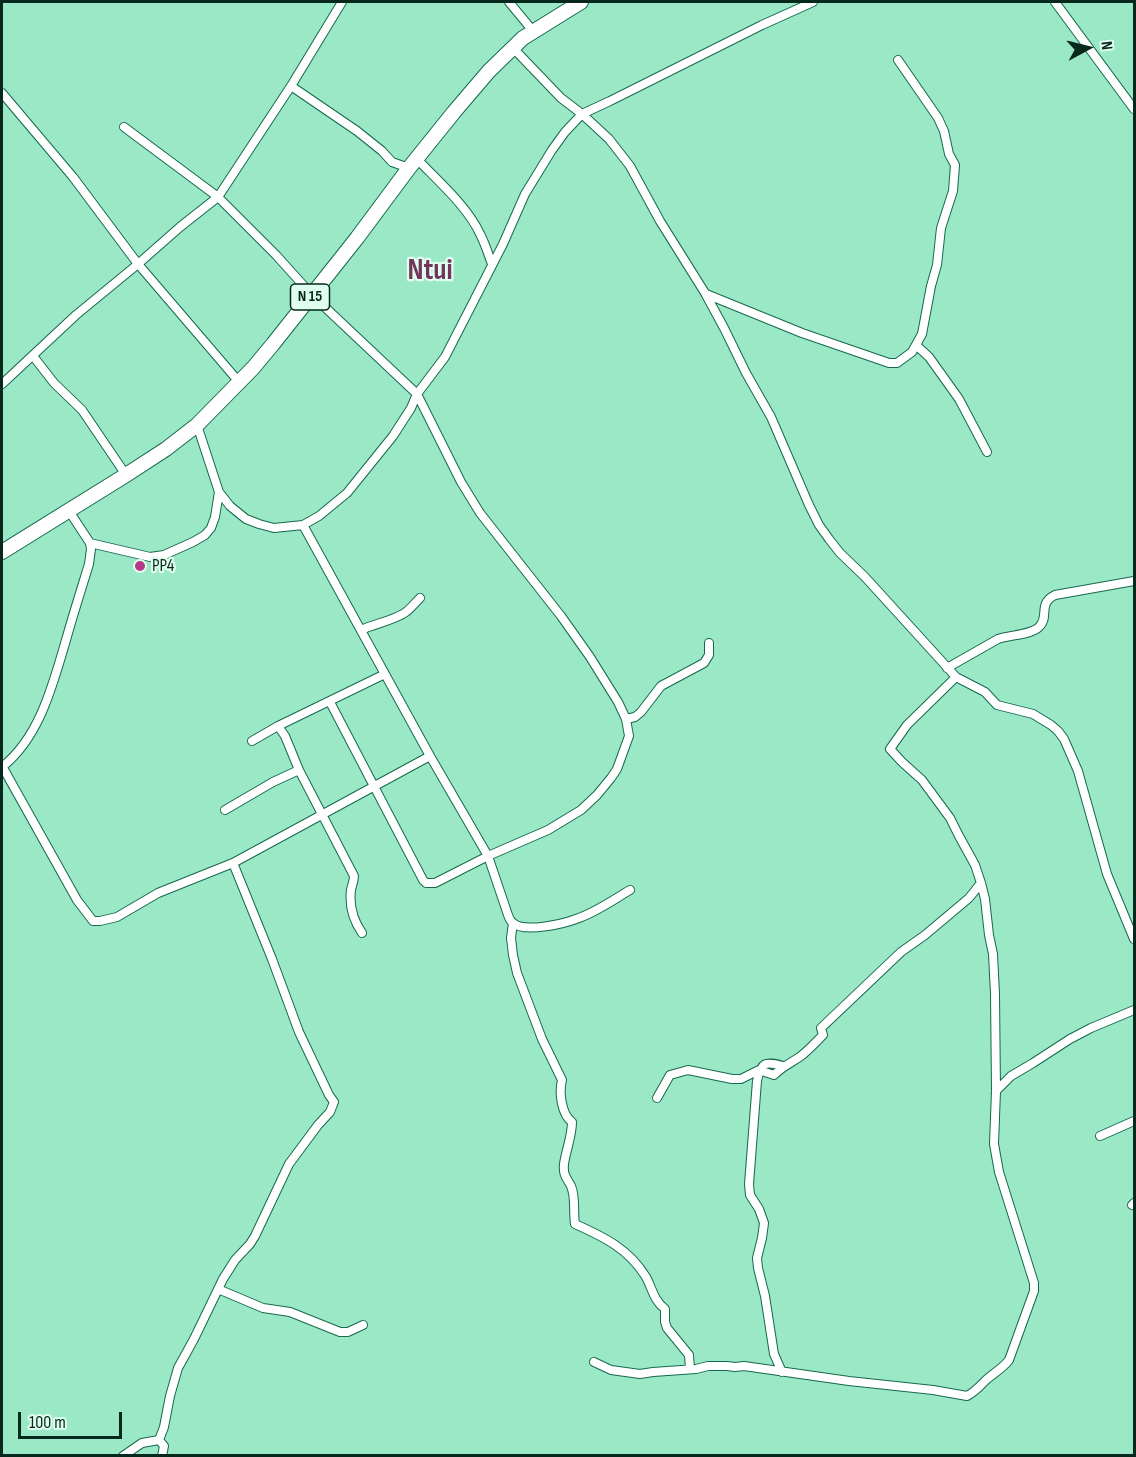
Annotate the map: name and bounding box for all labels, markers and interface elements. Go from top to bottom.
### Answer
north arrow [1058,18,1118,78]
text: N [1096,40,1116,51]
district label: Ntui [407,253,453,289]
road number: N 15 [290,284,330,310]
place label: PP4 [152,555,174,577]
marker: PP4 [133,559,147,573]
scale bar [21,1400,124,1438]
text: 100 m [29,1412,66,1433]

